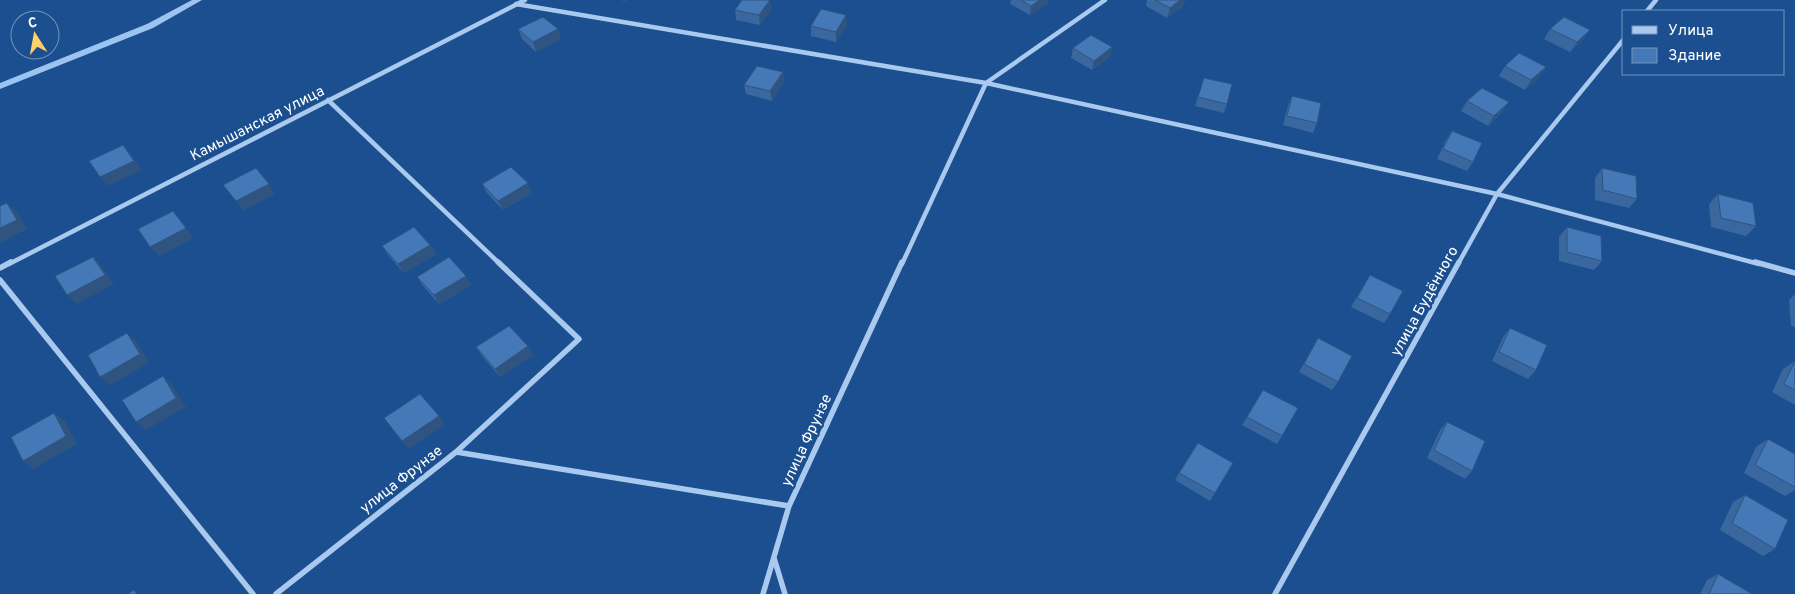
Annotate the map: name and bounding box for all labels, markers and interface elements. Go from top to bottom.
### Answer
north arrow [10,10,60,60]
legend [1622,10,1785,75]
text: С [27,15,39,33]
text: Улица [1668,22,1713,41]
text: Здание [1668,47,1721,66]
street label: Камышанская улица [187,82,328,166]
street label: улица Будённого [1387,243,1463,360]
street label: улица Фрунзе [778,391,837,490]
street label: улица Фрунзе [357,442,447,518]

